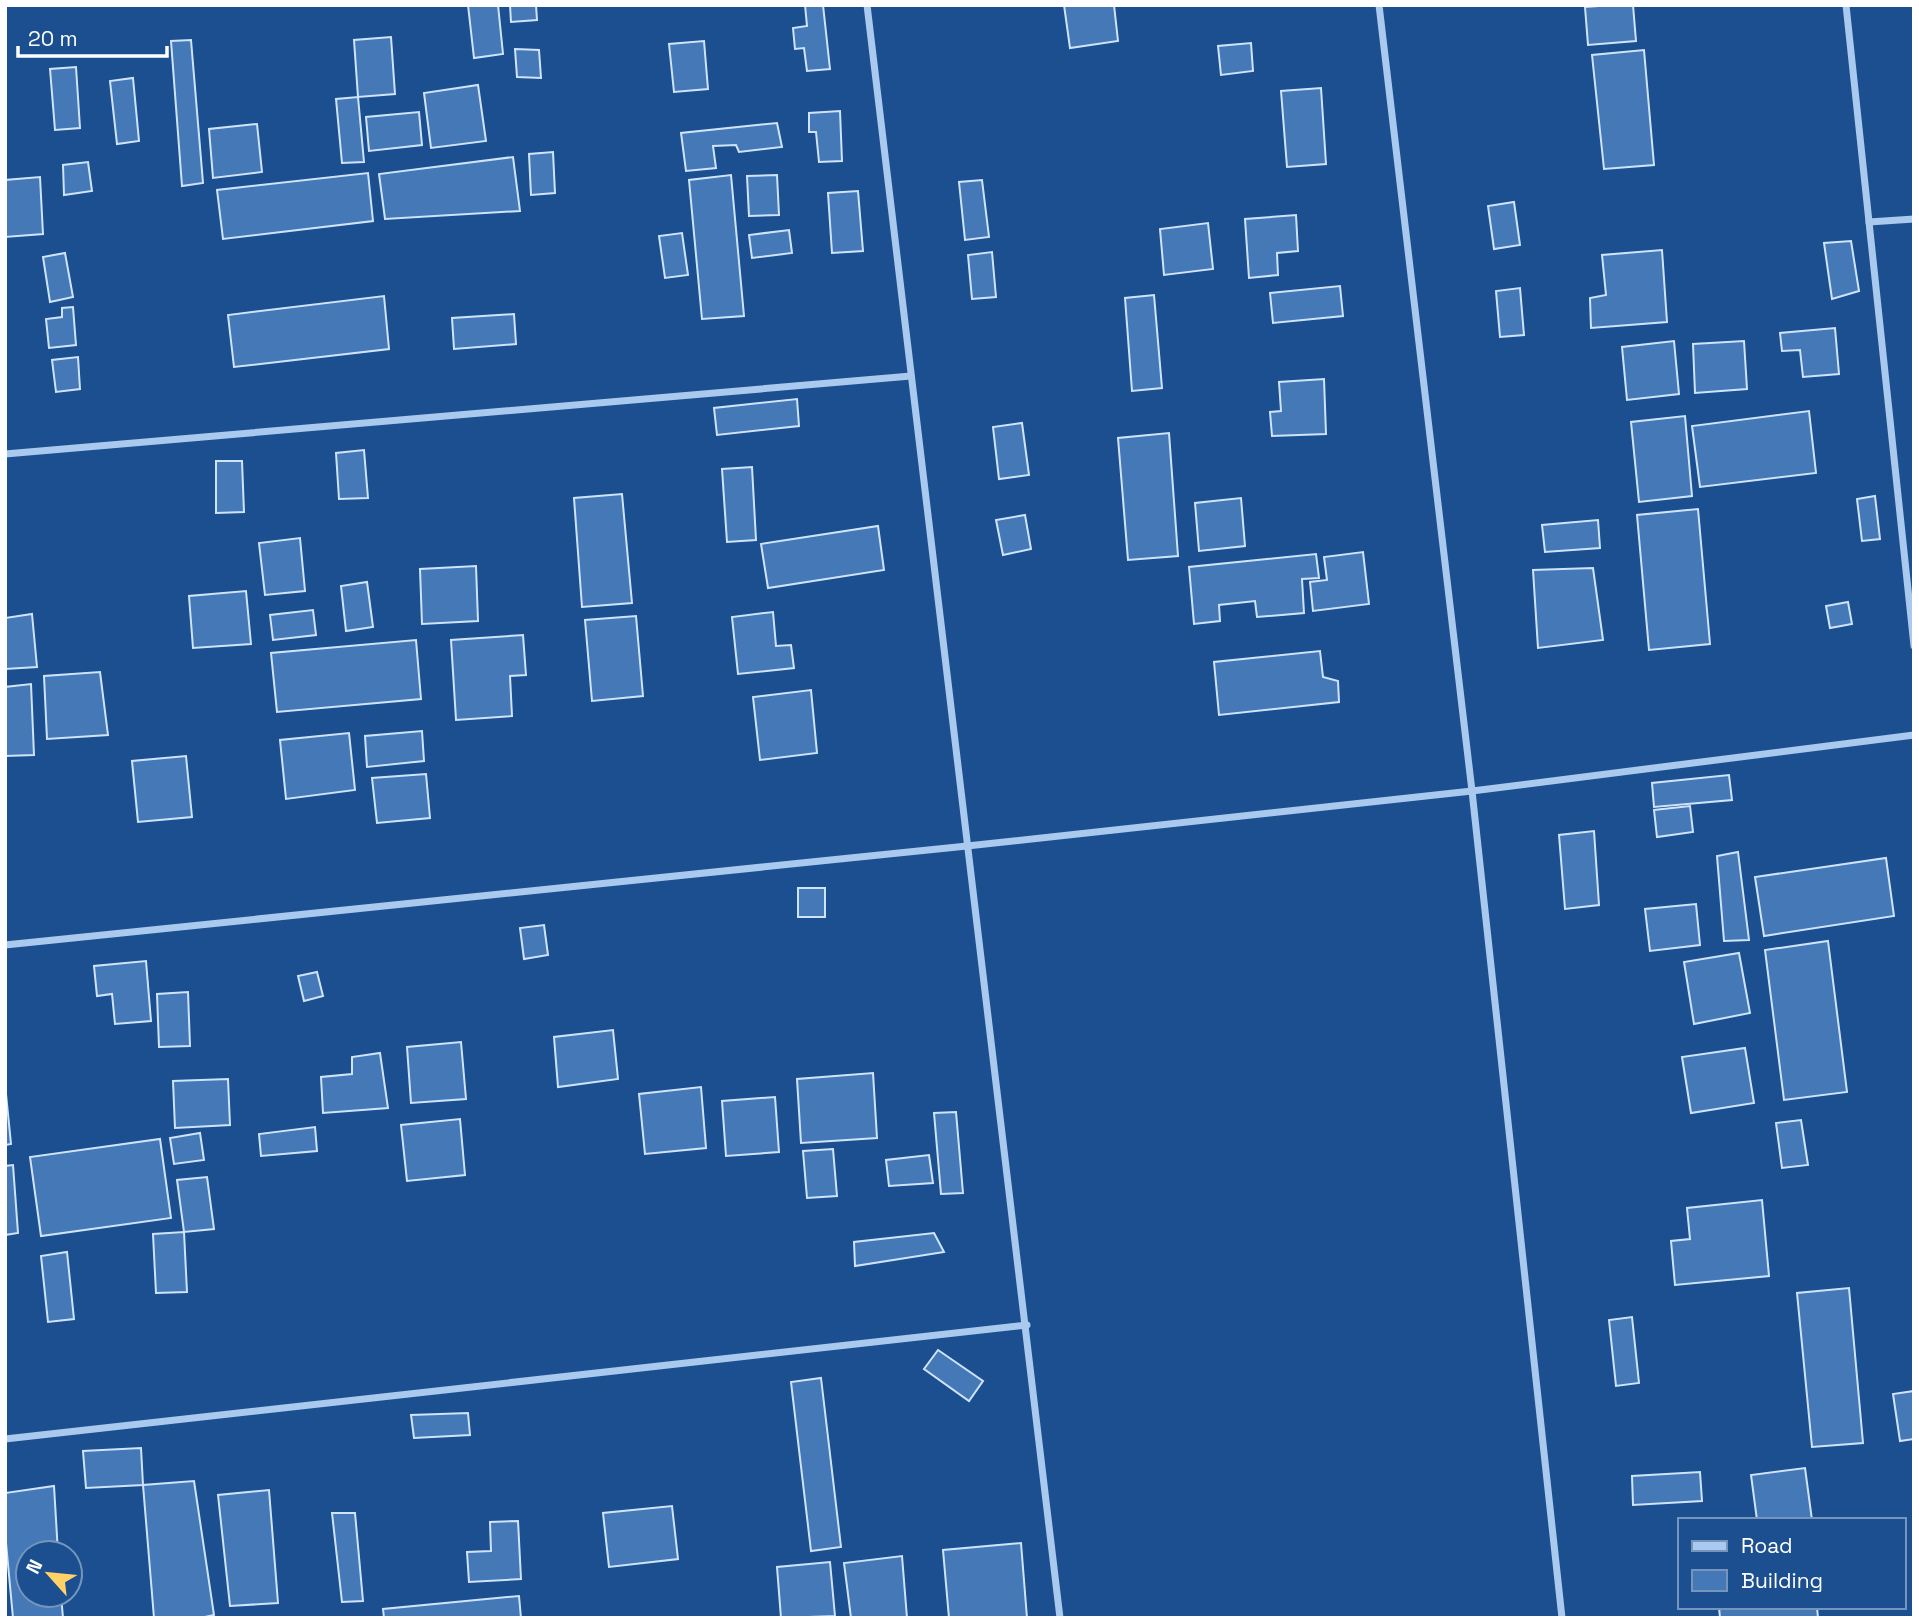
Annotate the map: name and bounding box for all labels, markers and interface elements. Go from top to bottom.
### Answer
scale bar [18,14,166,58]
text: 20 m [28,25,78,52]
legend [1678,1518,1905,1609]
text: Road [1741,1532,1793,1559]
north arrow [14,1539,84,1609]
text: N [20,1555,48,1578]
text: Building [1741,1567,1823,1594]

